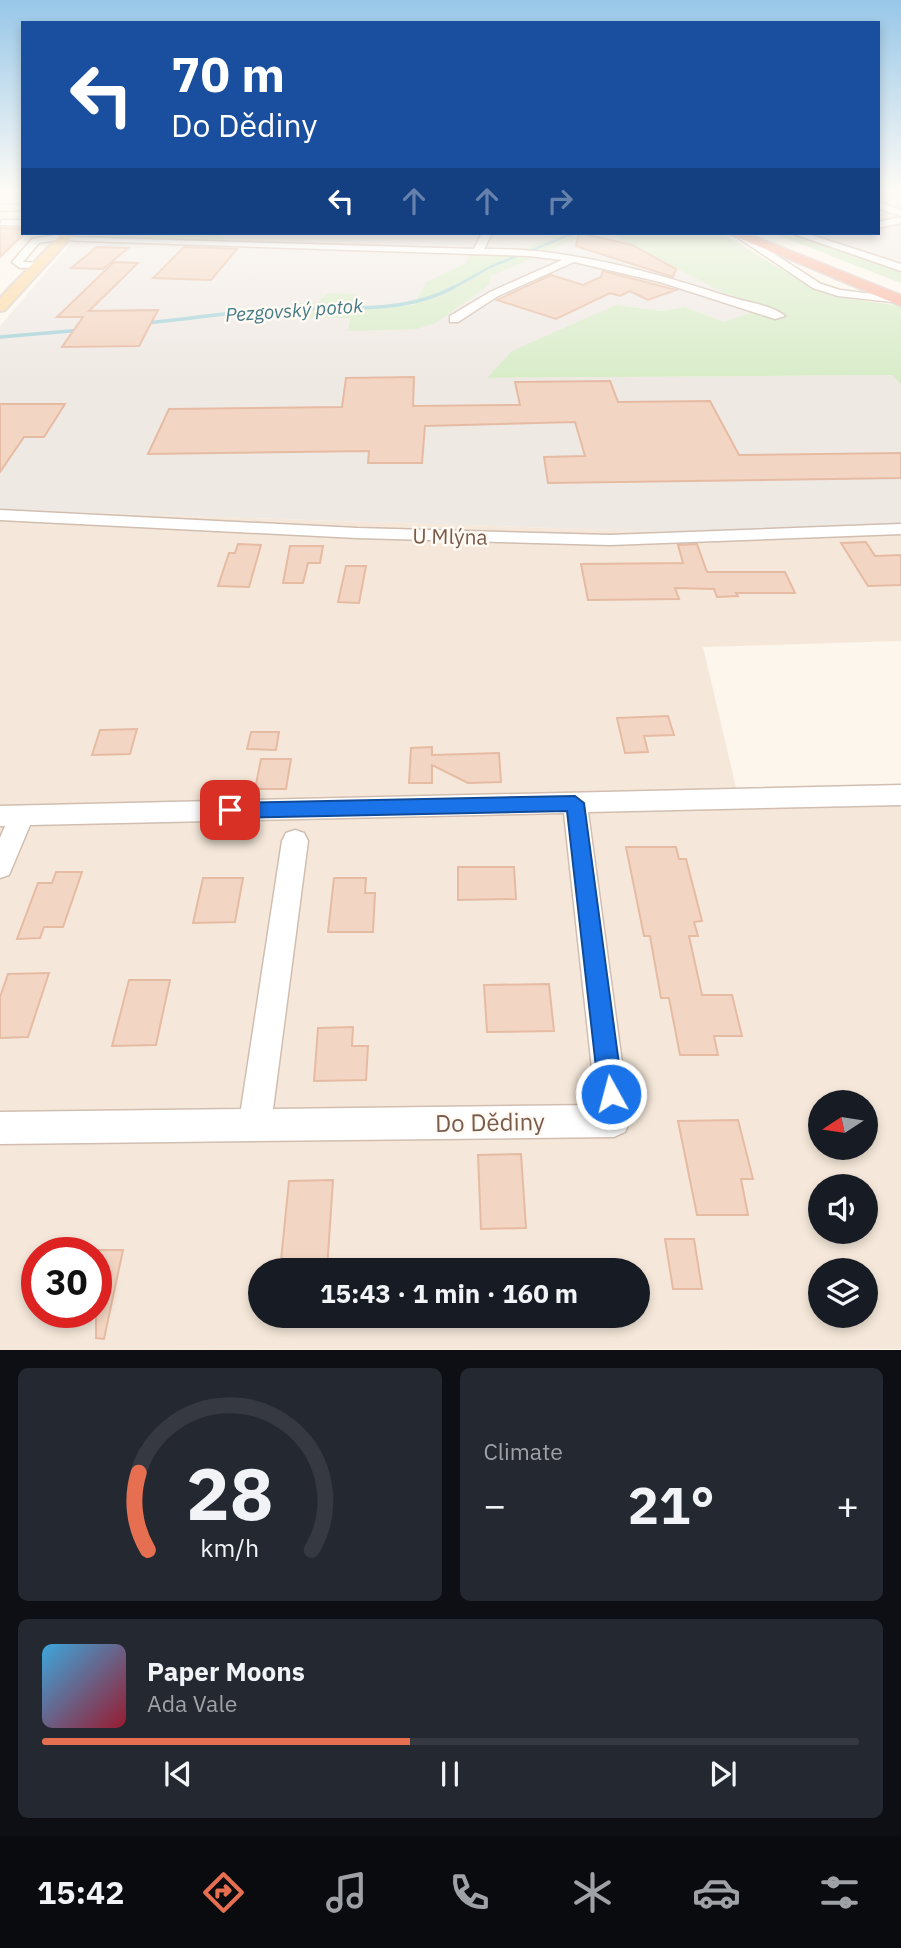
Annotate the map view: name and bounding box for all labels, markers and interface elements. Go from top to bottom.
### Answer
text: 70 m [171,42,285,105]
icon: left [56,49,147,140]
text: Do Dědiny [171,104,317,146]
icon: left [322,182,360,220]
icon: ahead [395,182,433,220]
icon: ahead [468,182,506,220]
icon: right [541,182,579,220]
water label: Pezgovský potok [224,293,365,327]
street label: U Mlýna [412,521,488,551]
pin [200,780,260,840]
icon: arrive [211,791,249,829]
position arrow [574,1057,648,1131]
north arrow [808,1090,878,1160]
map controls [808,1090,878,1328]
street label: Do Dědiny [435,1105,545,1139]
button: sound [808,1174,878,1244]
speed limit sign: 30 [21,1237,112,1328]
button: layers [808,1258,878,1328]
text: 15:43 · 1 min · 160 m [320,1276,578,1310]
text: Climate [484,1436,563,1466]
text: 28 [186,1446,273,1541]
text: 21° [628,1471,715,1538]
text: − [484,1480,506,1529]
text: + [836,1480,859,1529]
text: km/h [200,1531,259,1564]
text: Paper Moons [147,1654,305,1688]
text: Ada Vale [147,1688,237,1718]
icon: previous [159,1755,197,1793]
icon: pause [431,1755,469,1793]
icon: next [704,1755,742,1793]
icon: directions [199,1868,248,1917]
icon: music [322,1868,371,1917]
icon: phone [445,1868,494,1917]
icon: climate [568,1868,617,1917]
icon: car [692,1868,741,1917]
icon: filters [815,1868,864,1917]
text: 15:42 [37,1871,124,1913]

